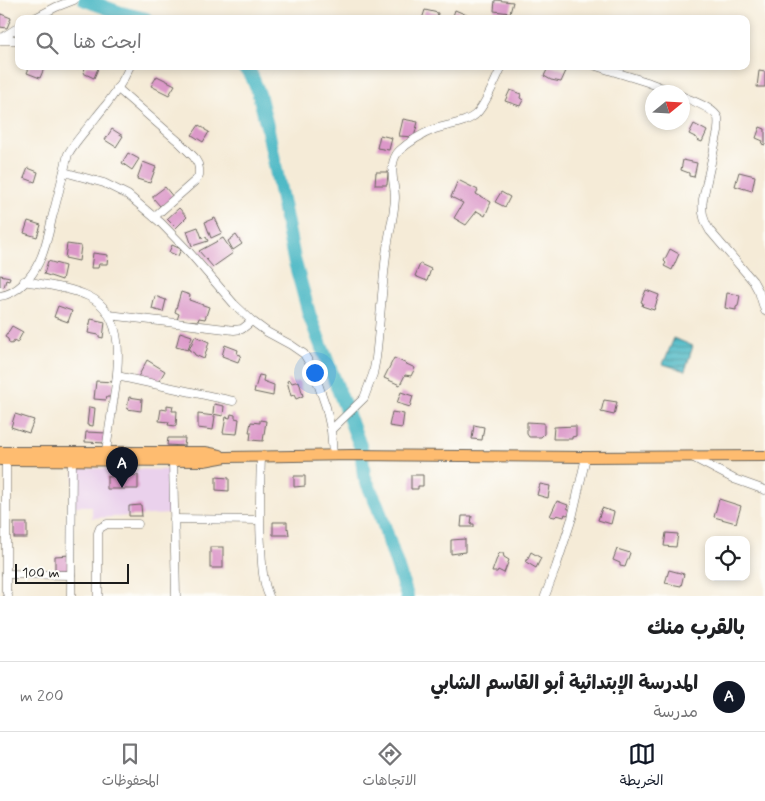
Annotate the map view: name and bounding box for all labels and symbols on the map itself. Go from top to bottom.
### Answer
north arrow [645,85,690,130]
your location [302,360,328,386]
pin: A [106,447,138,488]
scale bar [15,561,129,584]

